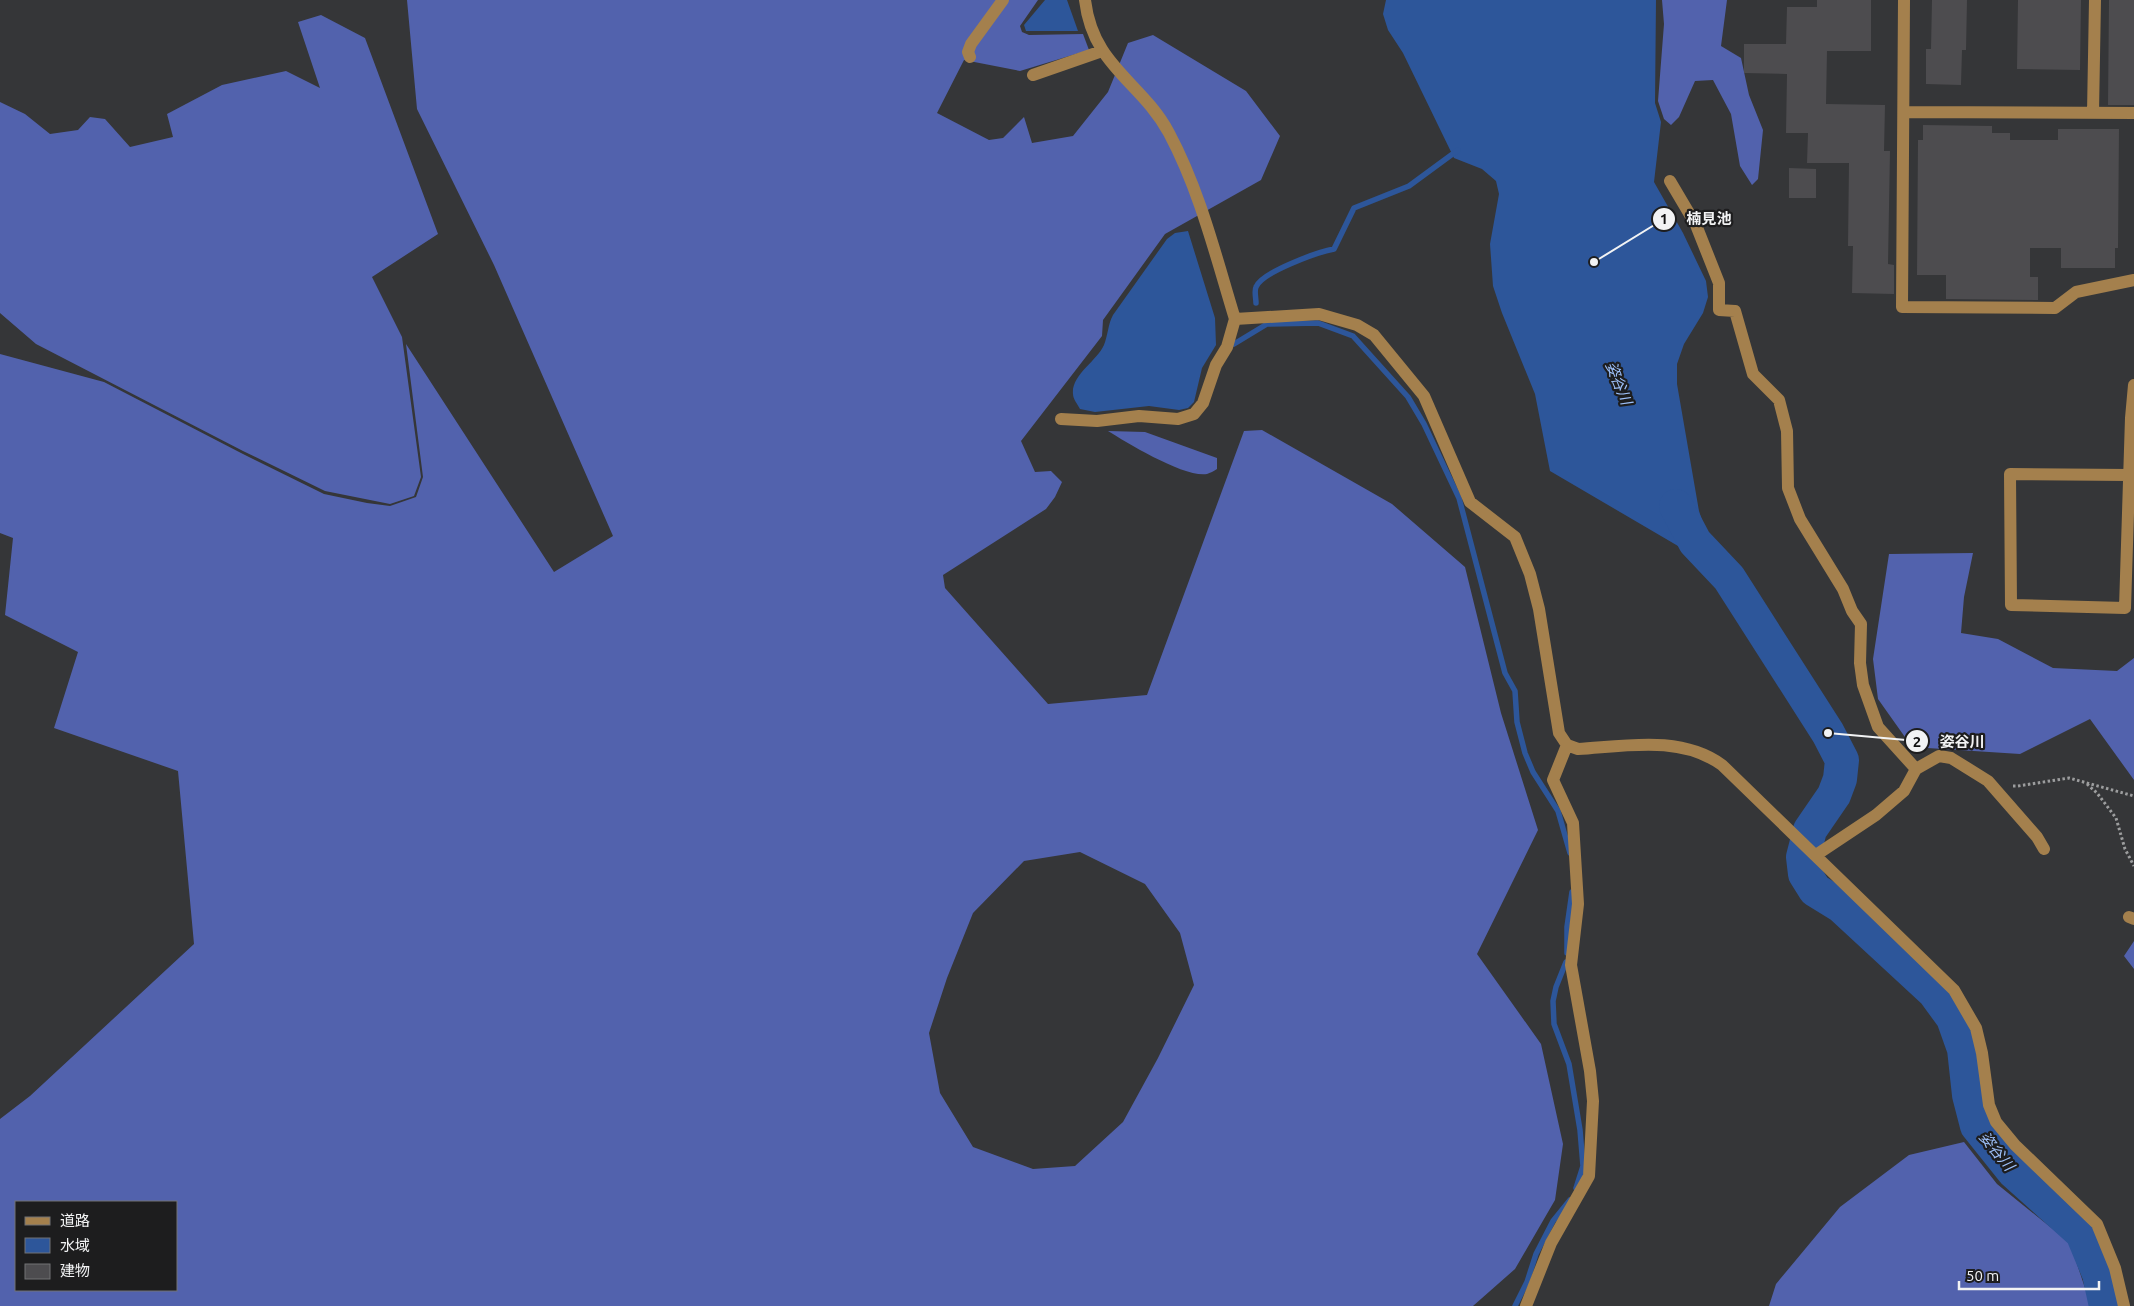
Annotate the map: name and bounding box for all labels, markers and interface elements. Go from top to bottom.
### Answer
callout: 楠見池 [1652,204,1742,234]
text: 1 [1660,210,1668,227]
text: 楠見池 [1686,210,1732,227]
water label: 姿谷川 [1603,359,1636,409]
callout: 姿谷川 [1905,726,1995,756]
text: 2 [1913,733,1921,750]
text: 姿谷川 [1939,733,1985,750]
water label: 姿谷川 [1976,1128,2019,1175]
legend [15,1201,178,1291]
text: 道路 [60,1212,90,1229]
text: 水域 [60,1237,90,1254]
scale bar [1959,1258,2099,1290]
text: 建物 [60,1262,90,1279]
text: 50 m [1966,1267,1999,1284]

